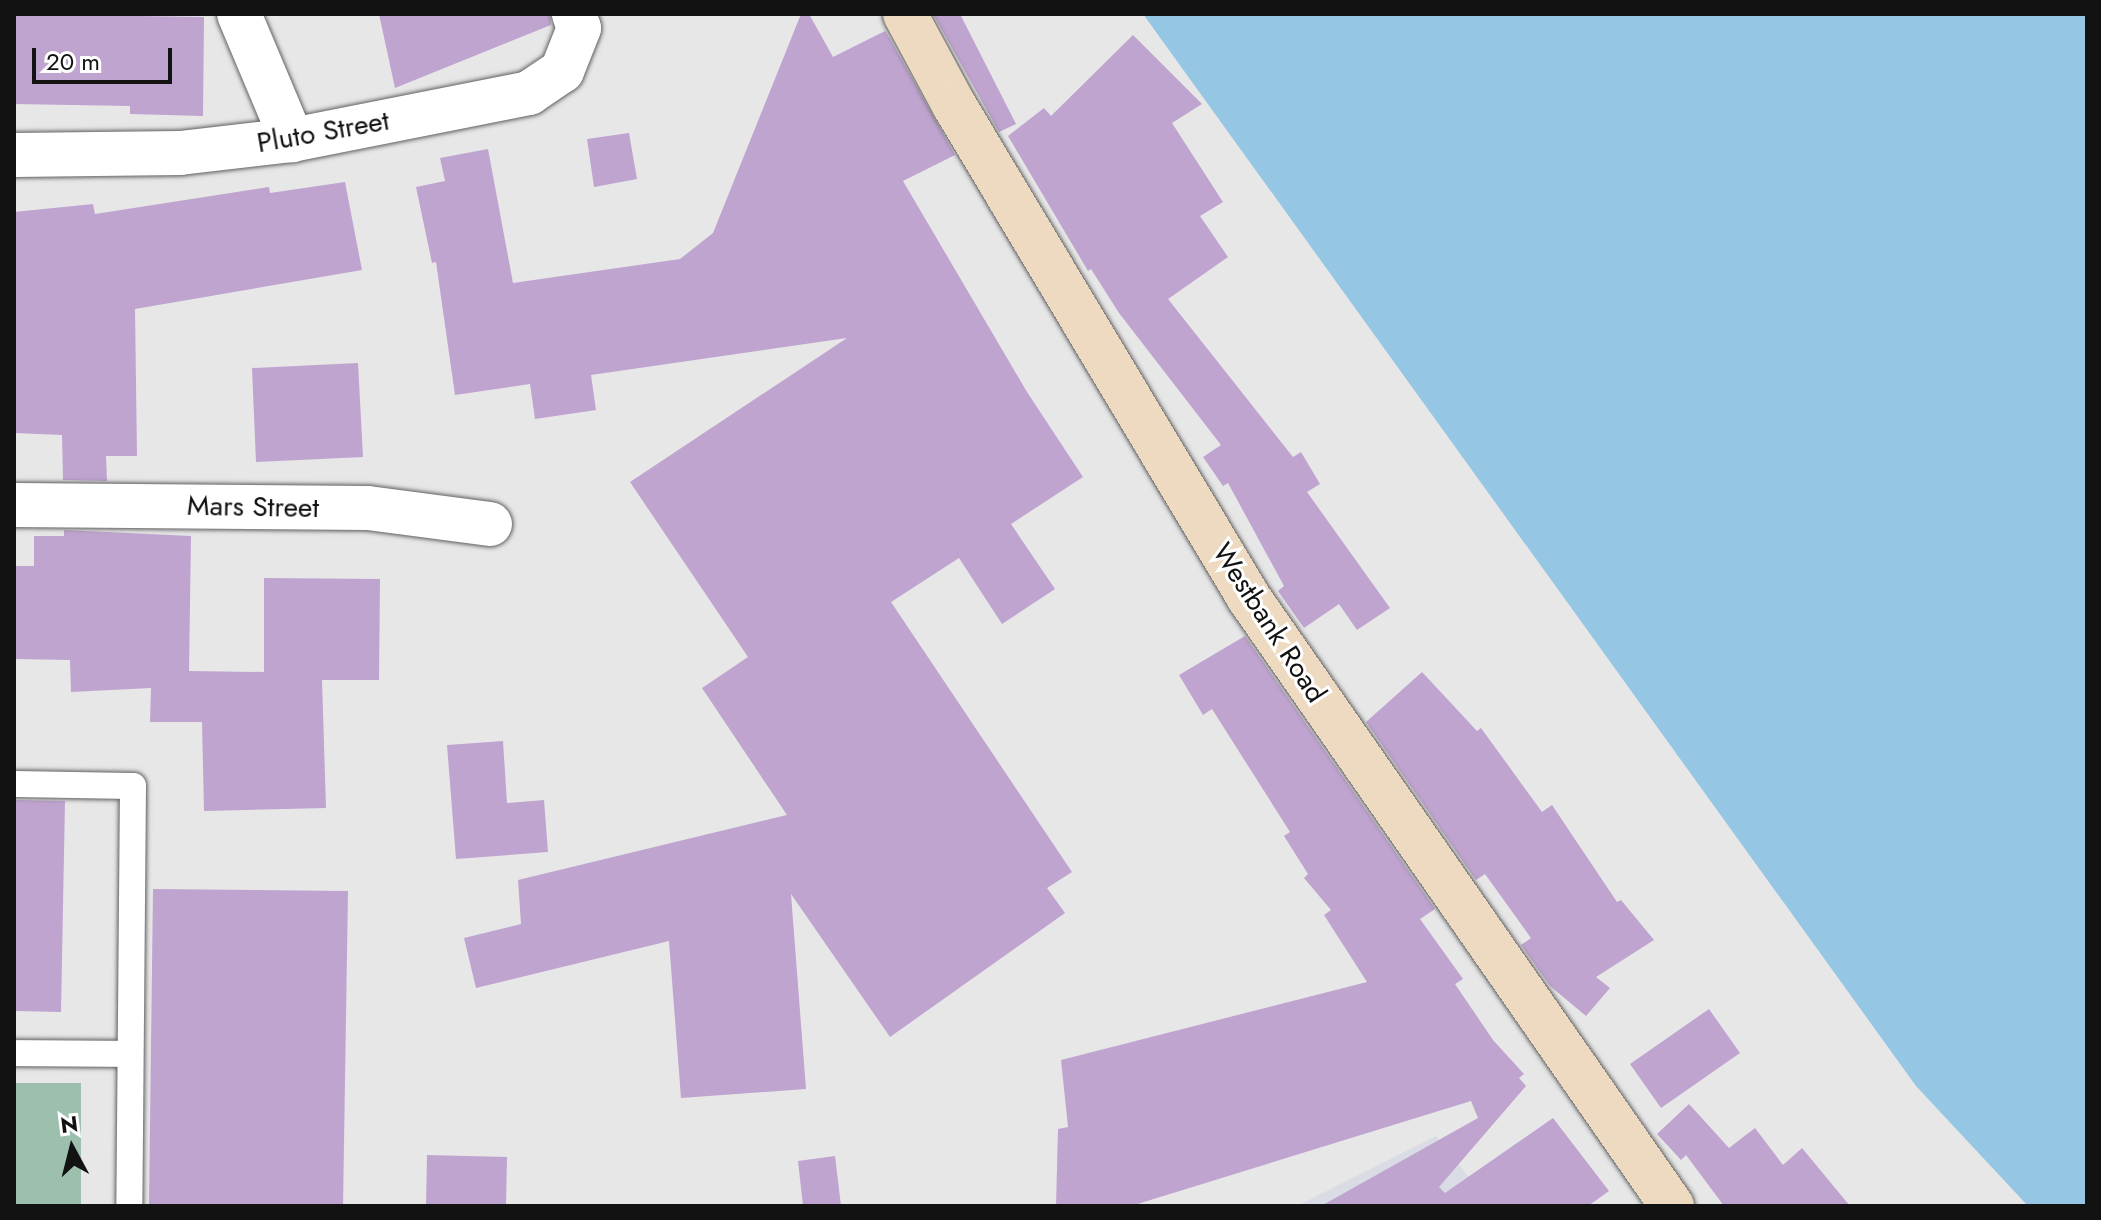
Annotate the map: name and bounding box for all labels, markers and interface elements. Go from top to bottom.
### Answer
scale bar [36,32,176,82]
text: 20 m [46,44,100,79]
street label: Pluto Street [254,104,392,160]
street label: Mars Street [187,489,319,525]
street label: Westbank Road [1205,537,1333,709]
text: N [58,1107,80,1141]
north arrow [32,1108,112,1188]

